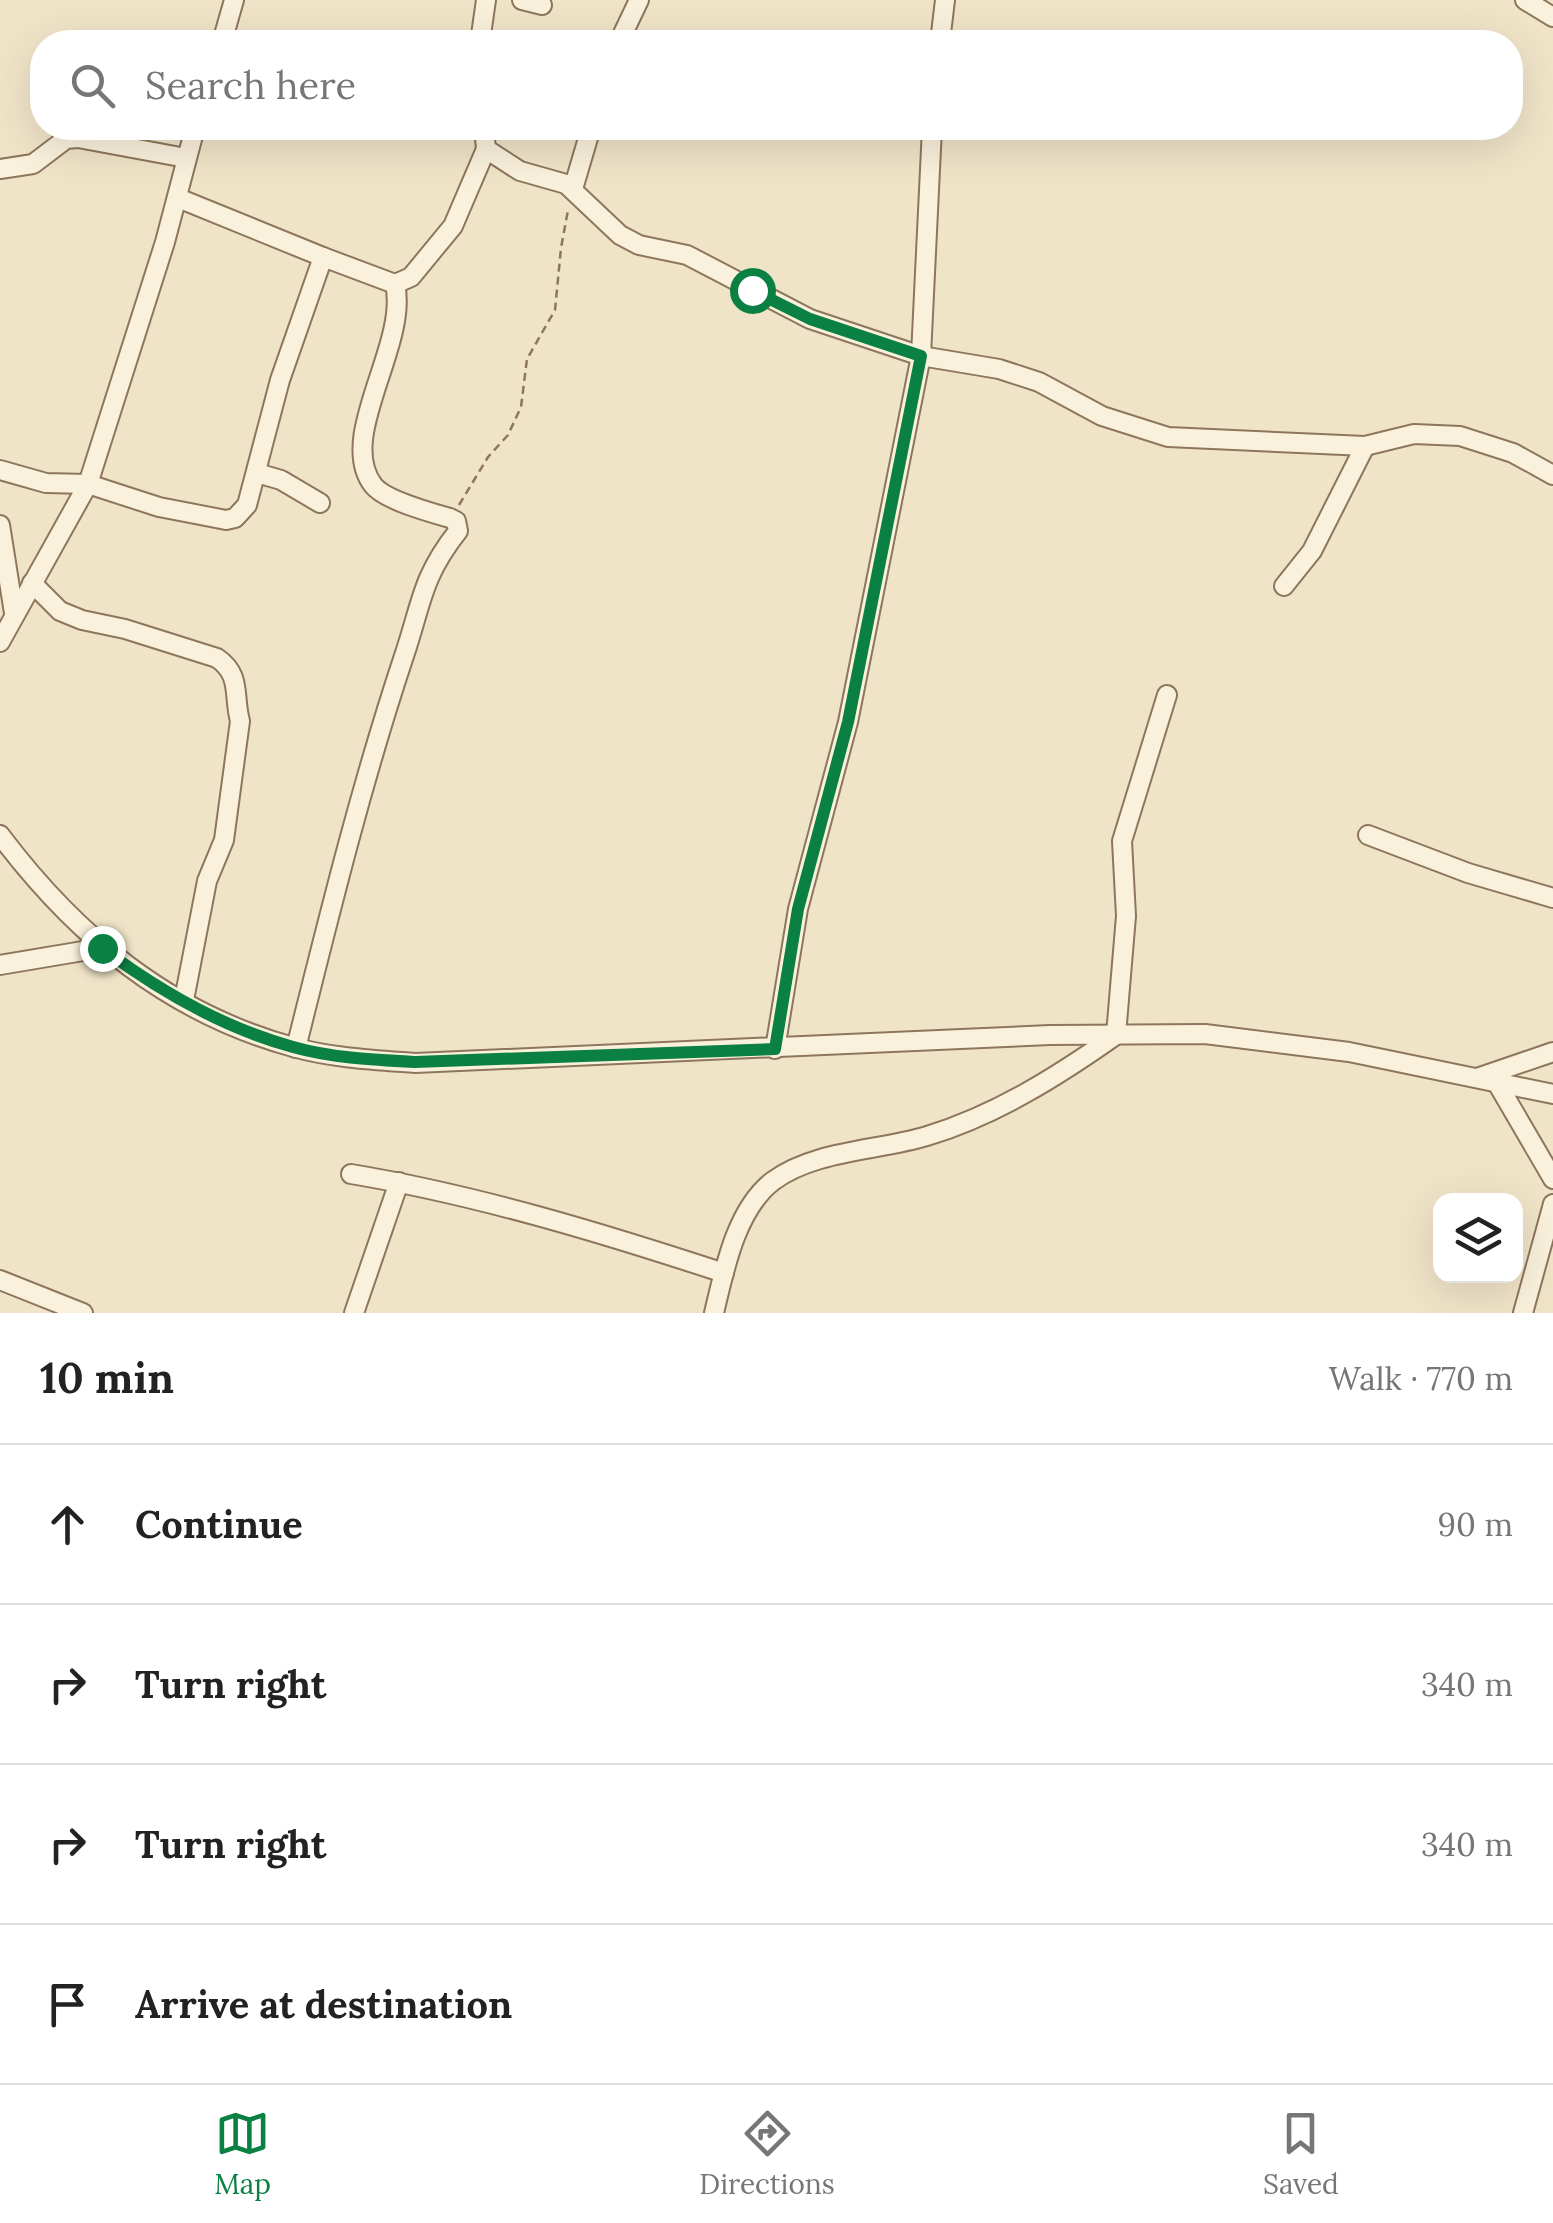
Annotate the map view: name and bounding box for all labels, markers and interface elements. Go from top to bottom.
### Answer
search box [30,30,1523,140]
icon: search [65,58,120,113]
text: Search here [145,61,356,109]
route start [730,268,776,314]
route end [80,926,126,972]
map controls [1433,1193,1523,1283]
button: layers [1433,1193,1523,1283]
text: 10 min [40,1351,174,1405]
text: Walk · 770 m [1329,1358,1513,1399]
icon: ahead [40,1497,95,1552]
text: Continue [135,1500,303,1548]
text: 90 m [1438,1504,1513,1545]
icon: right [40,1657,95,1712]
text: Turn right [135,1660,326,1708]
text: 340 m [1421,1664,1513,1705]
icon: right [40,1817,95,1872]
text: Turn right [135,1820,326,1868]
text: 340 m [1421,1824,1513,1865]
icon: arrive [40,1977,95,2032]
text: Arrive at destination [135,1980,512,2028]
tab: Map [214,2106,271,2202]
tab: Directions [699,2106,835,2202]
tab: Saved [1263,2106,1339,2202]

